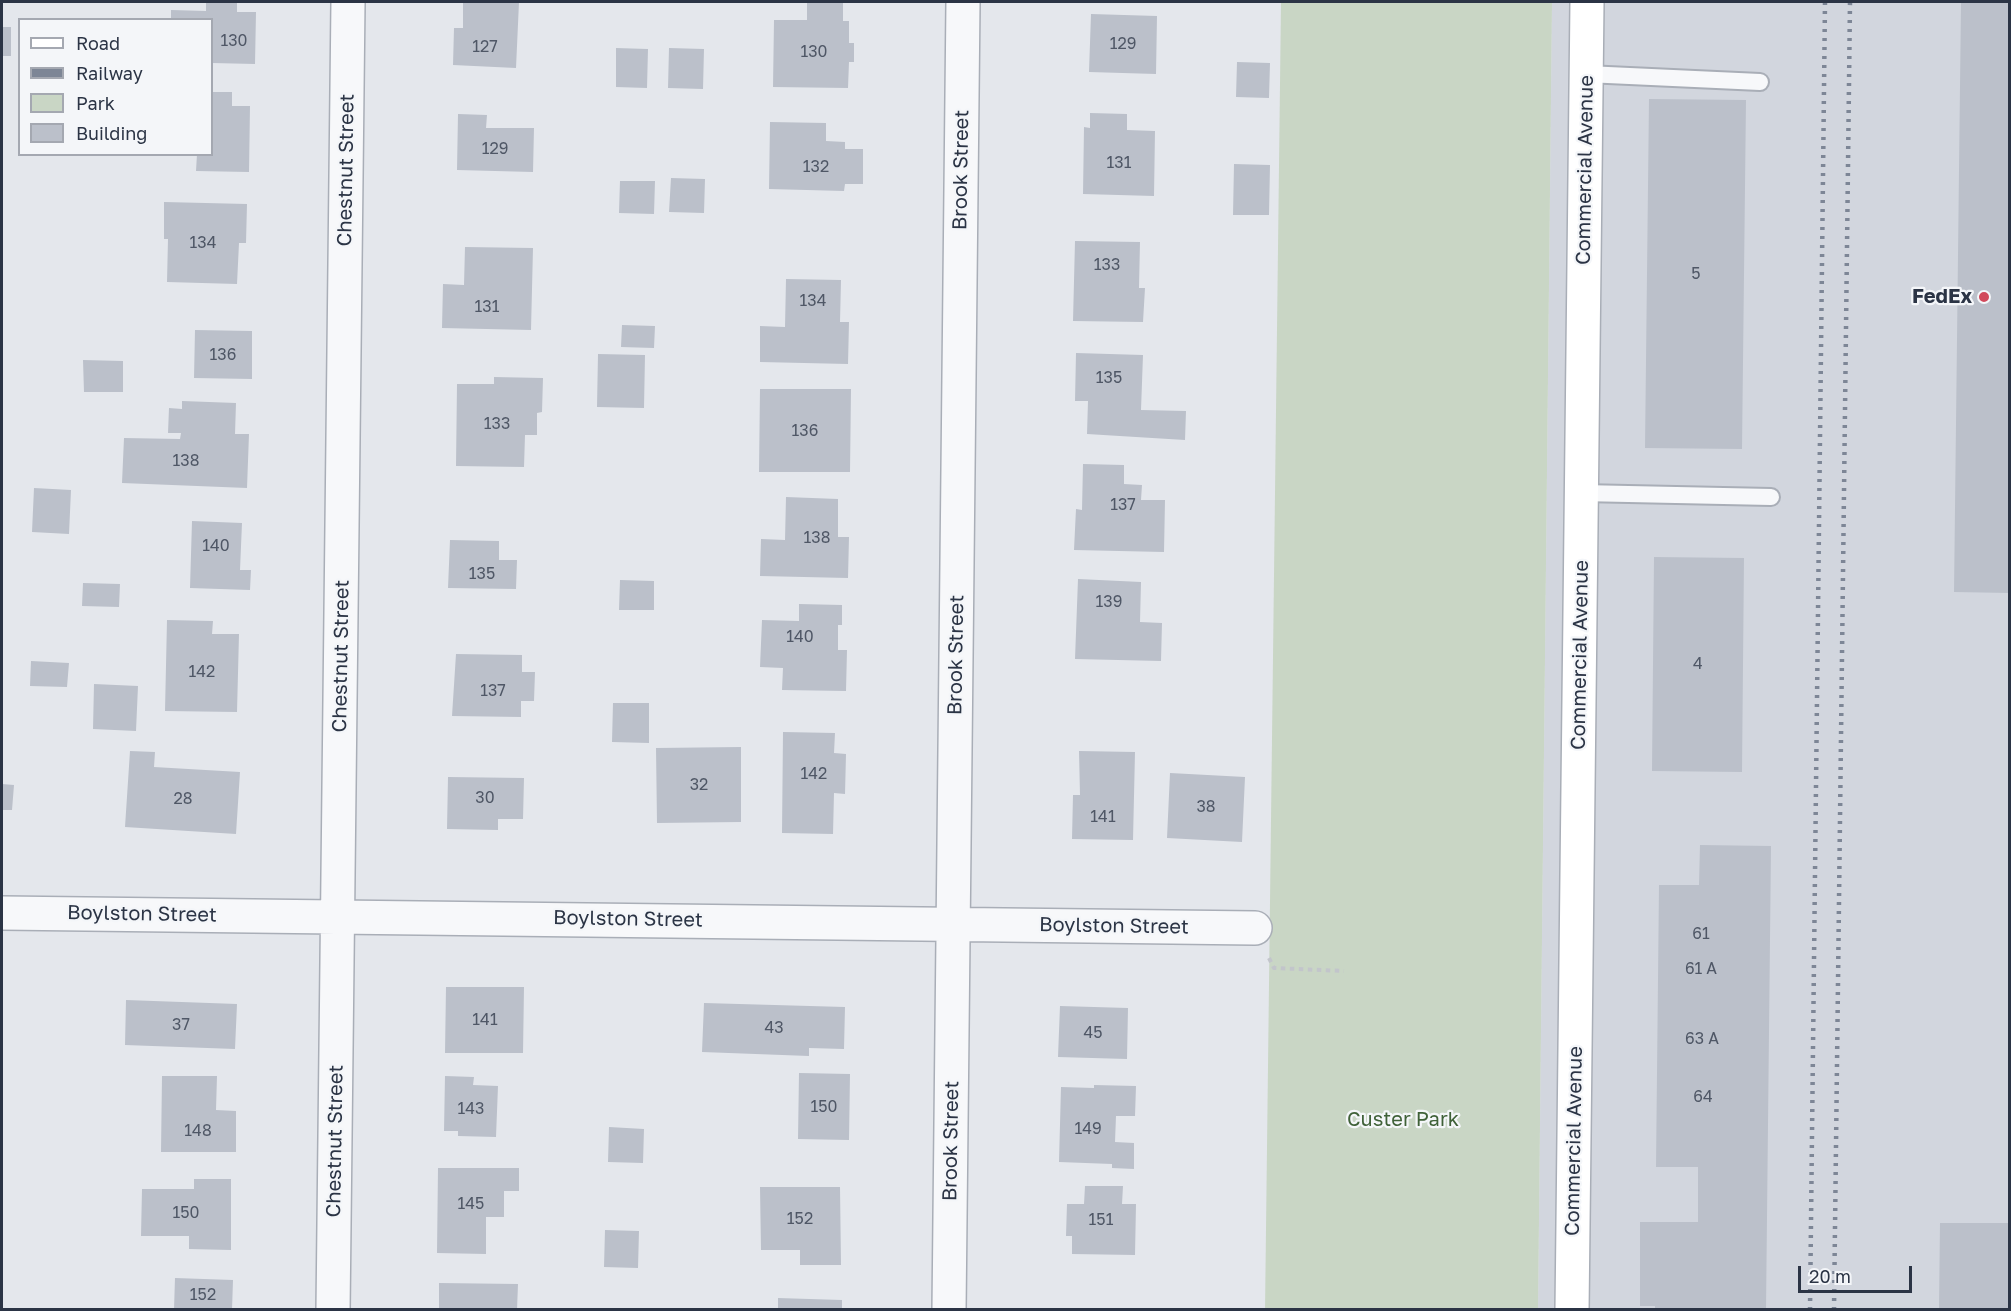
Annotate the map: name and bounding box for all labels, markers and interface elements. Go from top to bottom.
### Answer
legend [18,18,213,156]
house number: 130 [220,31,248,51]
text: Road [76,32,120,54]
house number: 129 [1110,34,1136,54]
house number: 127 [472,37,498,57]
house number: 130 [800,42,828,62]
text: Railway [76,62,143,84]
street label: Commercial Avenue [1571,75,1599,265]
text: Park [76,92,115,114]
street label: Chestnut Street [333,93,359,247]
street label: Brook Street [948,110,974,230]
text: Building [76,122,147,144]
house number: 129 [482,139,508,159]
house number: 131 [1107,153,1131,173]
house number: 132 [803,157,829,177]
house number: 134 [190,233,216,253]
house number: 133 [1094,255,1120,275]
house number: 5 [1691,264,1701,284]
place label: FedEx [1912,285,1972,309]
marker: FedEx [1977,290,1991,304]
house number: 134 [800,291,826,311]
house number: 131 [475,297,499,317]
house number: 136 [210,345,236,365]
house number: 135 [1096,368,1122,388]
house number: 133 [484,414,510,434]
house number: 136 [792,421,818,441]
house number: 138 [173,451,199,471]
house number: 137 [1110,495,1136,515]
house number: 138 [804,528,830,548]
house number: 140 [202,536,230,556]
street label: Commercial Avenue [1566,560,1594,750]
house number: 135 [469,564,495,584]
street label: Chestnut Street [328,579,354,733]
house number: 139 [1096,592,1122,612]
street label: Brook Street [943,595,969,715]
house number: 140 [786,627,814,647]
house number: 4 [1693,654,1703,674]
house number: 142 [189,662,215,682]
house number: 137 [480,681,506,701]
house number: 142 [801,764,827,784]
house number: 32 [690,775,708,795]
house number: 30 [475,788,495,808]
house number: 28 [173,789,193,809]
house number: 38 [1196,797,1216,817]
house number: 141 [1090,807,1116,827]
street label: Boylston Street [67,901,217,927]
street label: Boylston Street [553,906,703,932]
street label: Boylston Street [1039,913,1189,939]
house number: 61 [1692,924,1710,944]
house number: 61 A [1685,959,1717,979]
house number: 141 [472,1010,498,1030]
house number: 37 [172,1015,190,1035]
house number: 43 [764,1018,784,1038]
house number: 45 [1083,1023,1103,1043]
house number: 63 A [1685,1029,1719,1049]
street label: Commercial Avenue [1560,1046,1588,1236]
street label: Chestnut Street [322,1064,348,1218]
street label: Brook Street [938,1081,964,1201]
house number: 64 [1693,1087,1713,1107]
house number: 150 [811,1097,837,1117]
house number: 143 [458,1099,484,1119]
park label: Custer Park [1347,1108,1459,1132]
house number: 149 [1074,1119,1102,1139]
house number: 148 [184,1121,212,1141]
house number: 145 [458,1194,484,1214]
house number: 150 [173,1203,199,1223]
house number: 152 [787,1209,813,1229]
house number: 151 [1089,1210,1113,1230]
scale bar [1801,1254,1915,1292]
text: 20 m [1809,1265,1851,1287]
house number: 152 [190,1285,216,1305]

